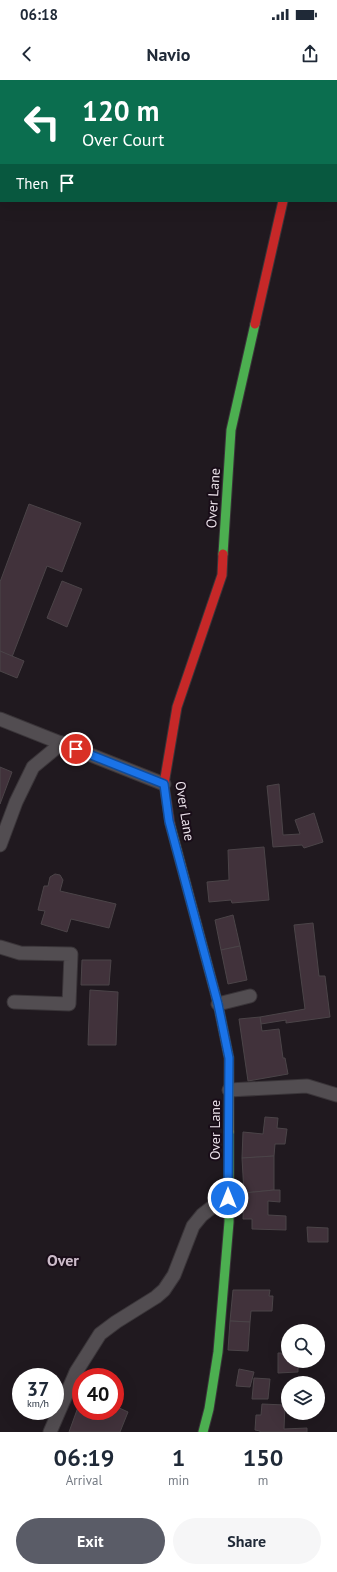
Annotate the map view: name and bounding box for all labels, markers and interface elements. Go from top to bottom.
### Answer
text: 06:18 [20,5,58,24]
icon: back [16,43,38,65]
text: Navio [147,43,190,66]
icon: share [299,43,321,65]
text: 120 m [82,92,159,129]
icon: left [16,96,68,148]
text: Over Court [82,128,164,151]
icon: arrive [56,172,78,194]
text: Then [16,174,48,193]
street label: Over Lane [202,467,224,529]
pin [59,732,93,766]
icon: arrive [65,738,87,760]
street label: Over Lane [171,780,199,842]
street label: Over Lane [206,1100,224,1160]
position arrow [207,1177,249,1219]
district label: Over [47,1250,79,1270]
map controls [281,1324,325,1420]
button: search [281,1324,325,1368]
speed limit sign: 40 [72,1368,124,1420]
text: 37 [27,1376,49,1402]
button: layers [281,1376,325,1420]
text: km/h [27,1397,49,1410]
text: 06:19 [54,1442,114,1473]
text: 1 [172,1442,185,1473]
text: 150 [243,1442,283,1473]
text: Arrival [66,1472,102,1489]
text: min [168,1472,189,1489]
text: m [258,1472,268,1489]
button: Exit [16,1518,165,1564]
button: Share [173,1518,321,1564]

